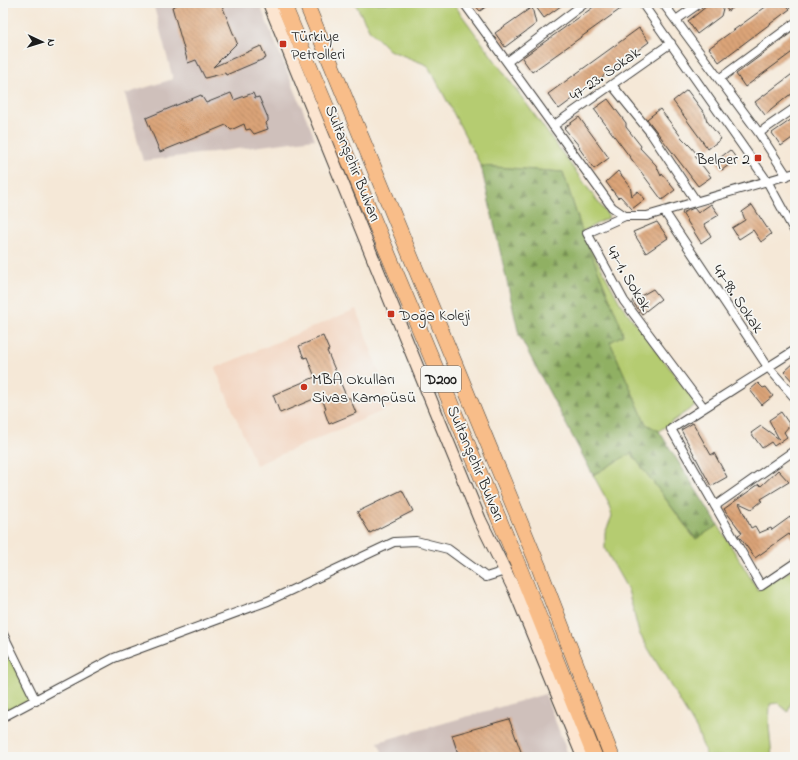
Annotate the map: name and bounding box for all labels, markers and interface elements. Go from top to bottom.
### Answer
north arrow [22,22,62,62]
place label: Türkiye Petrolleri [291,25,345,67]
text: N [43,38,59,47]
marker: Türkiye Petrolleri [278,39,288,49]
street label: 47-23. Sokak [565,41,646,108]
street label: Sultanşehir Bulvarı [318,102,387,226]
place label: Belper 2 [696,148,750,172]
marker: Belper 2 [753,153,763,163]
street label: 47-1. Sokak [599,242,658,317]
street label: 47-98. Sokak [706,260,770,339]
place label: Doğa Koleji [398,304,471,328]
marker: Doğa Koleji [386,309,396,319]
road number: D200 [421,366,461,392]
place label: MBA Okulları Sivas Kampüsü [312,368,416,410]
marker: MBA Okulları Sivas Kampüsü [299,382,309,392]
street label: Sultanşehir Bulvarı [440,402,510,526]

